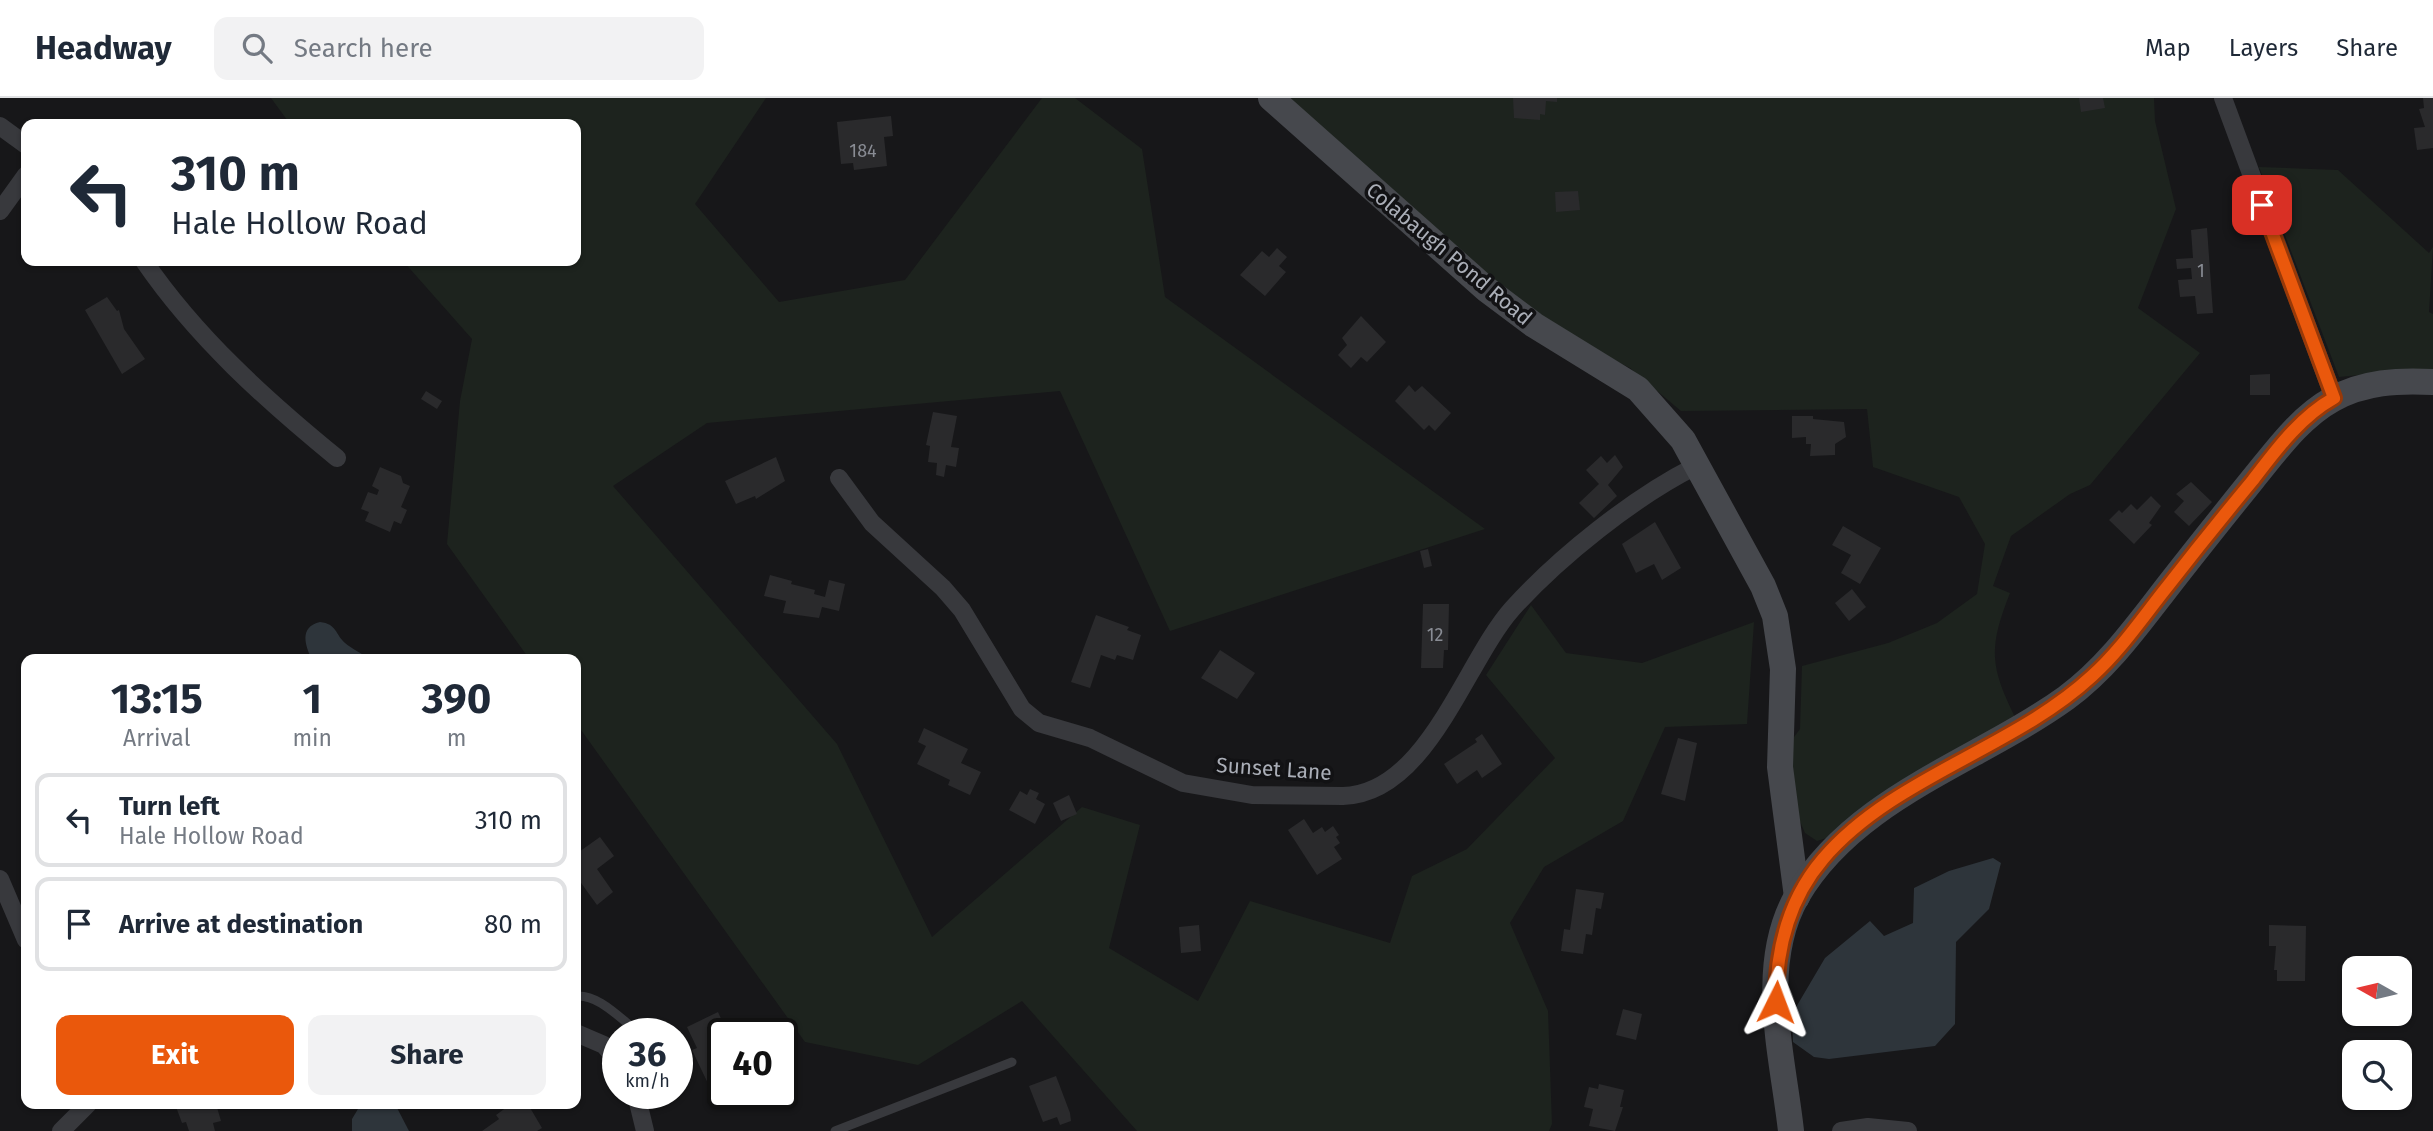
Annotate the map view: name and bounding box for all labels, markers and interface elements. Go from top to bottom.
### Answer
search box [214,17,704,80]
text: Headway [35,28,172,68]
icon: search [238,29,276,67]
text: Search here [294,33,433,64]
text: Map [2145,34,2191,62]
text: Layers [2229,34,2298,62]
text: Share [2336,34,2398,62]
house number: 184 [849,140,877,162]
text: 310 m [171,144,300,203]
icon: left [56,147,147,238]
pin [2232,175,2292,235]
street label: Colabaugh Pond Road [1361,177,1537,331]
icon: arrive [2243,186,2281,224]
text: Hale Hollow Road [171,204,428,242]
house number: 1 [2197,260,2205,282]
house number: 12 [1427,624,1443,646]
text: 13:15 [111,674,203,724]
text: 1 [302,674,322,724]
text: 390 [422,674,491,724]
text: Arrival [123,724,190,752]
text: min [292,724,332,752]
text: m [447,724,466,752]
street label: Sunset Lane [1215,752,1333,786]
text: Turn left [119,791,220,822]
icon: left [60,801,98,839]
text: 310 m [475,805,542,836]
text: Hale Hollow Road [119,822,304,850]
icon: arrive [60,905,98,943]
text: Arrive at destination [119,909,363,940]
text: 80 m [484,909,542,940]
north arrow [2342,956,2412,1026]
map controls [2342,956,2412,1110]
position arrow [1739,965,1813,1039]
button: Exit [56,1015,294,1095]
button: Share [308,1015,546,1095]
speed limit sign: 40 [707,1018,798,1109]
text: 36 [629,1033,666,1075]
button: search [2342,1040,2412,1110]
text: km/h [625,1070,670,1092]

